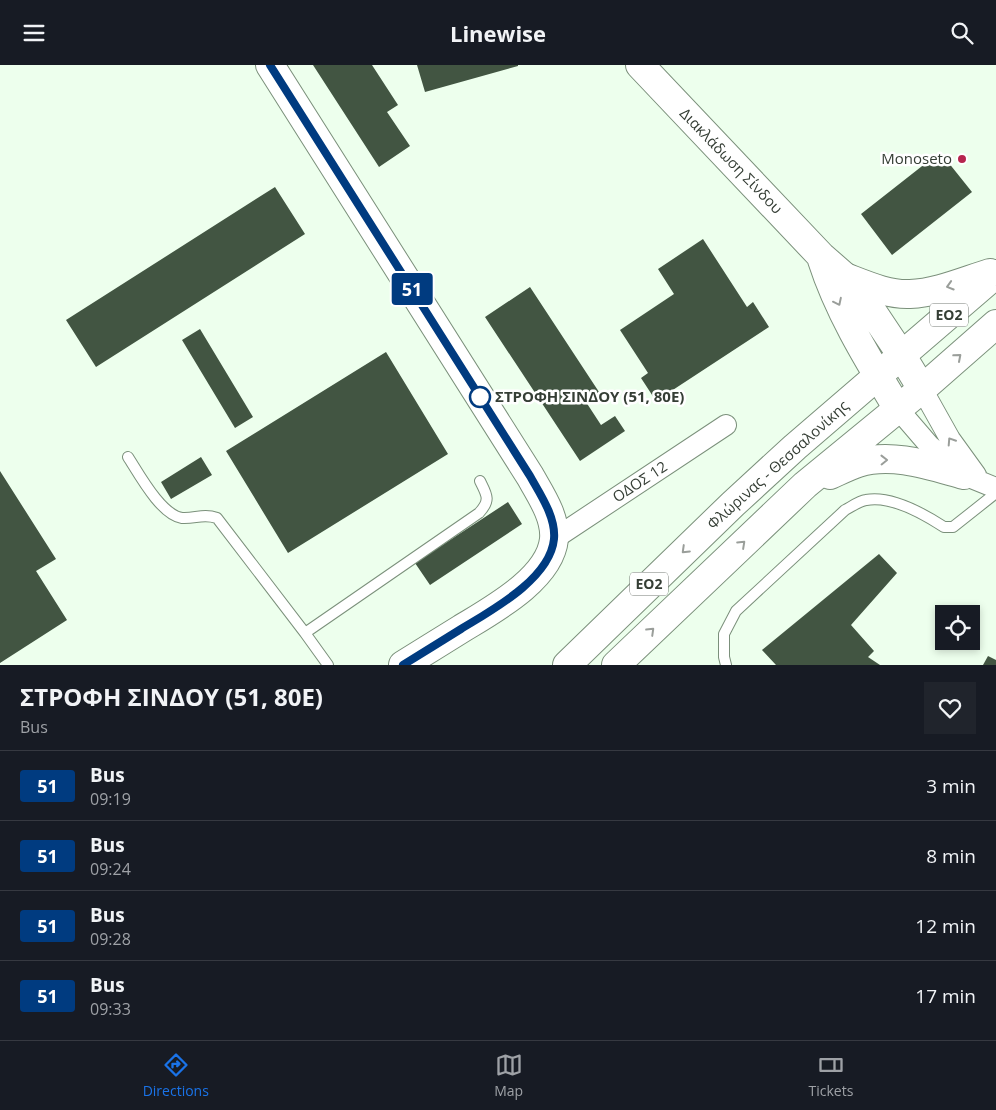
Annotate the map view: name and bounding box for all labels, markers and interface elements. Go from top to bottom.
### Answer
text: Linewise [450,18,546,48]
icon: menu [20,19,48,47]
icon: search [948,19,976,47]
street label: Διακλάδωση Σίνδου [676,103,787,218]
place label: Monoseto [881,148,952,168]
marker: Monoseto [956,153,968,165]
line badge: 51 [390,273,434,305]
text: 51 [402,277,422,301]
one-way arrow [946,281,954,291]
one-way arrow [832,297,842,306]
road number: ΕΟ2 [930,303,968,327]
one-way arrow [953,354,962,363]
marker: ΣΤΡΟΦΗ ΣΙΝΔΟΥ (51, 80Ε) [469,386,491,408]
place label: ΣΤΡΟΦΗ ΣΙΝΔΟΥ (51, 80Ε) [495,386,684,406]
street label: Φλώρινας - Θεσσαλονίκης [702,395,852,533]
one-way arrow [948,437,957,446]
one-way arrow [881,455,889,465]
street label: ΟΔΟΣ 12 [608,456,671,506]
one-way arrow [737,541,746,550]
one-way arrow [682,544,691,553]
road number: ΕΟ2 [630,573,668,595]
map controls [935,605,980,650]
button: locate [935,605,980,650]
one-way arrow [645,628,654,637]
text: ΣΤΡΟΦΗ ΣΙΝΔΟΥ (51, 80Ε) [20,680,323,713]
button: heart [924,682,976,734]
text: Bus [20,716,48,738]
text: Bus [90,762,125,788]
text: 3 min [926,773,976,799]
text: 51 [37,774,58,798]
text: 09:19 [90,788,131,810]
text: Bus [90,832,125,858]
text: 8 min [926,843,976,869]
text: 51 [37,844,58,868]
text: 09:24 [90,858,131,880]
text: Bus [90,902,125,928]
text: 12 min [915,913,976,939]
text: 51 [37,914,58,938]
text: 09:28 [90,928,131,950]
text: Bus [90,972,125,998]
text: 17 min [915,983,976,1009]
text: 51 [37,984,58,1008]
text: 09:33 [90,998,131,1020]
tab: Directions [143,1051,209,1100]
tab: Map [494,1051,523,1100]
tab: Tickets [808,1051,853,1100]

